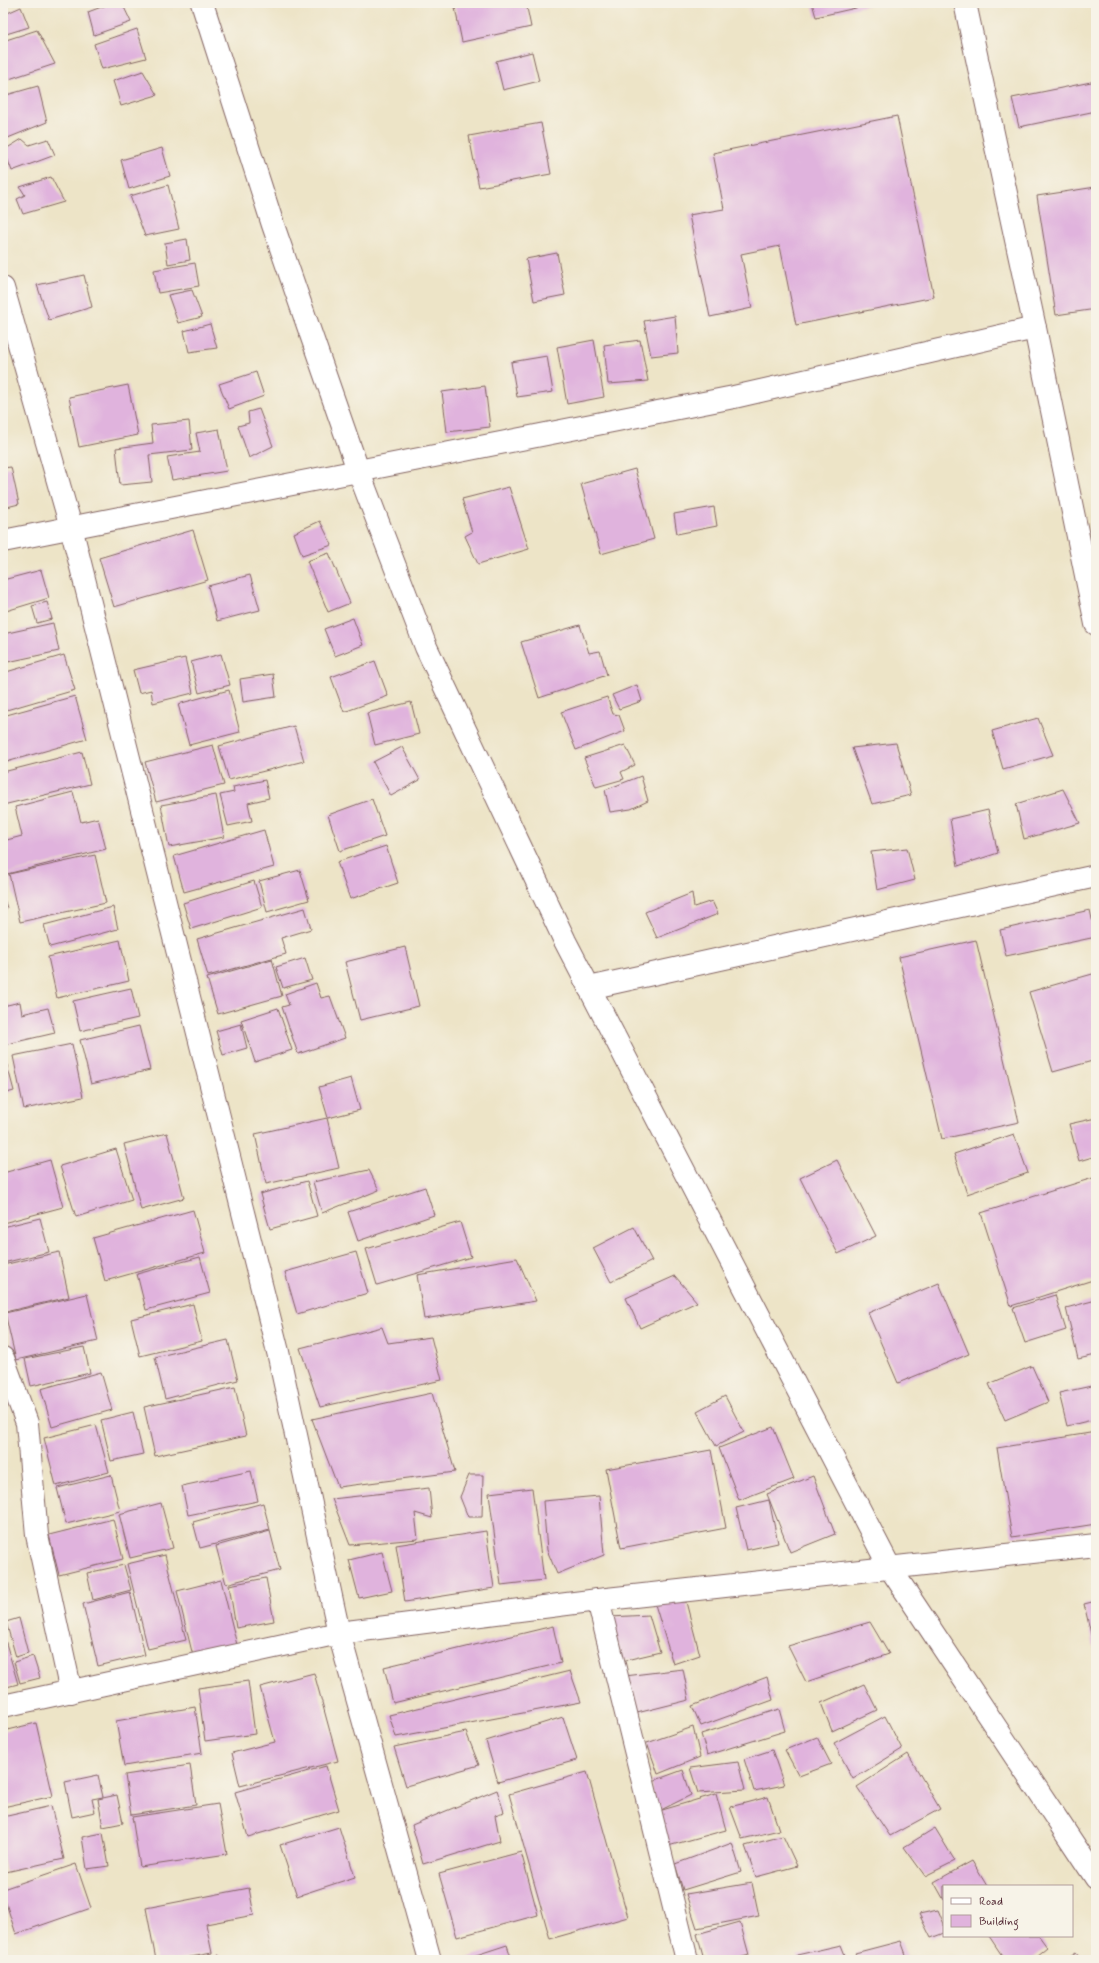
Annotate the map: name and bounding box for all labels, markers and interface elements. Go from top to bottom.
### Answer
legend [943,1885,1073,1937]
text: Road [979,1894,1003,1910]
text: Building [979,1914,1019,1931]

